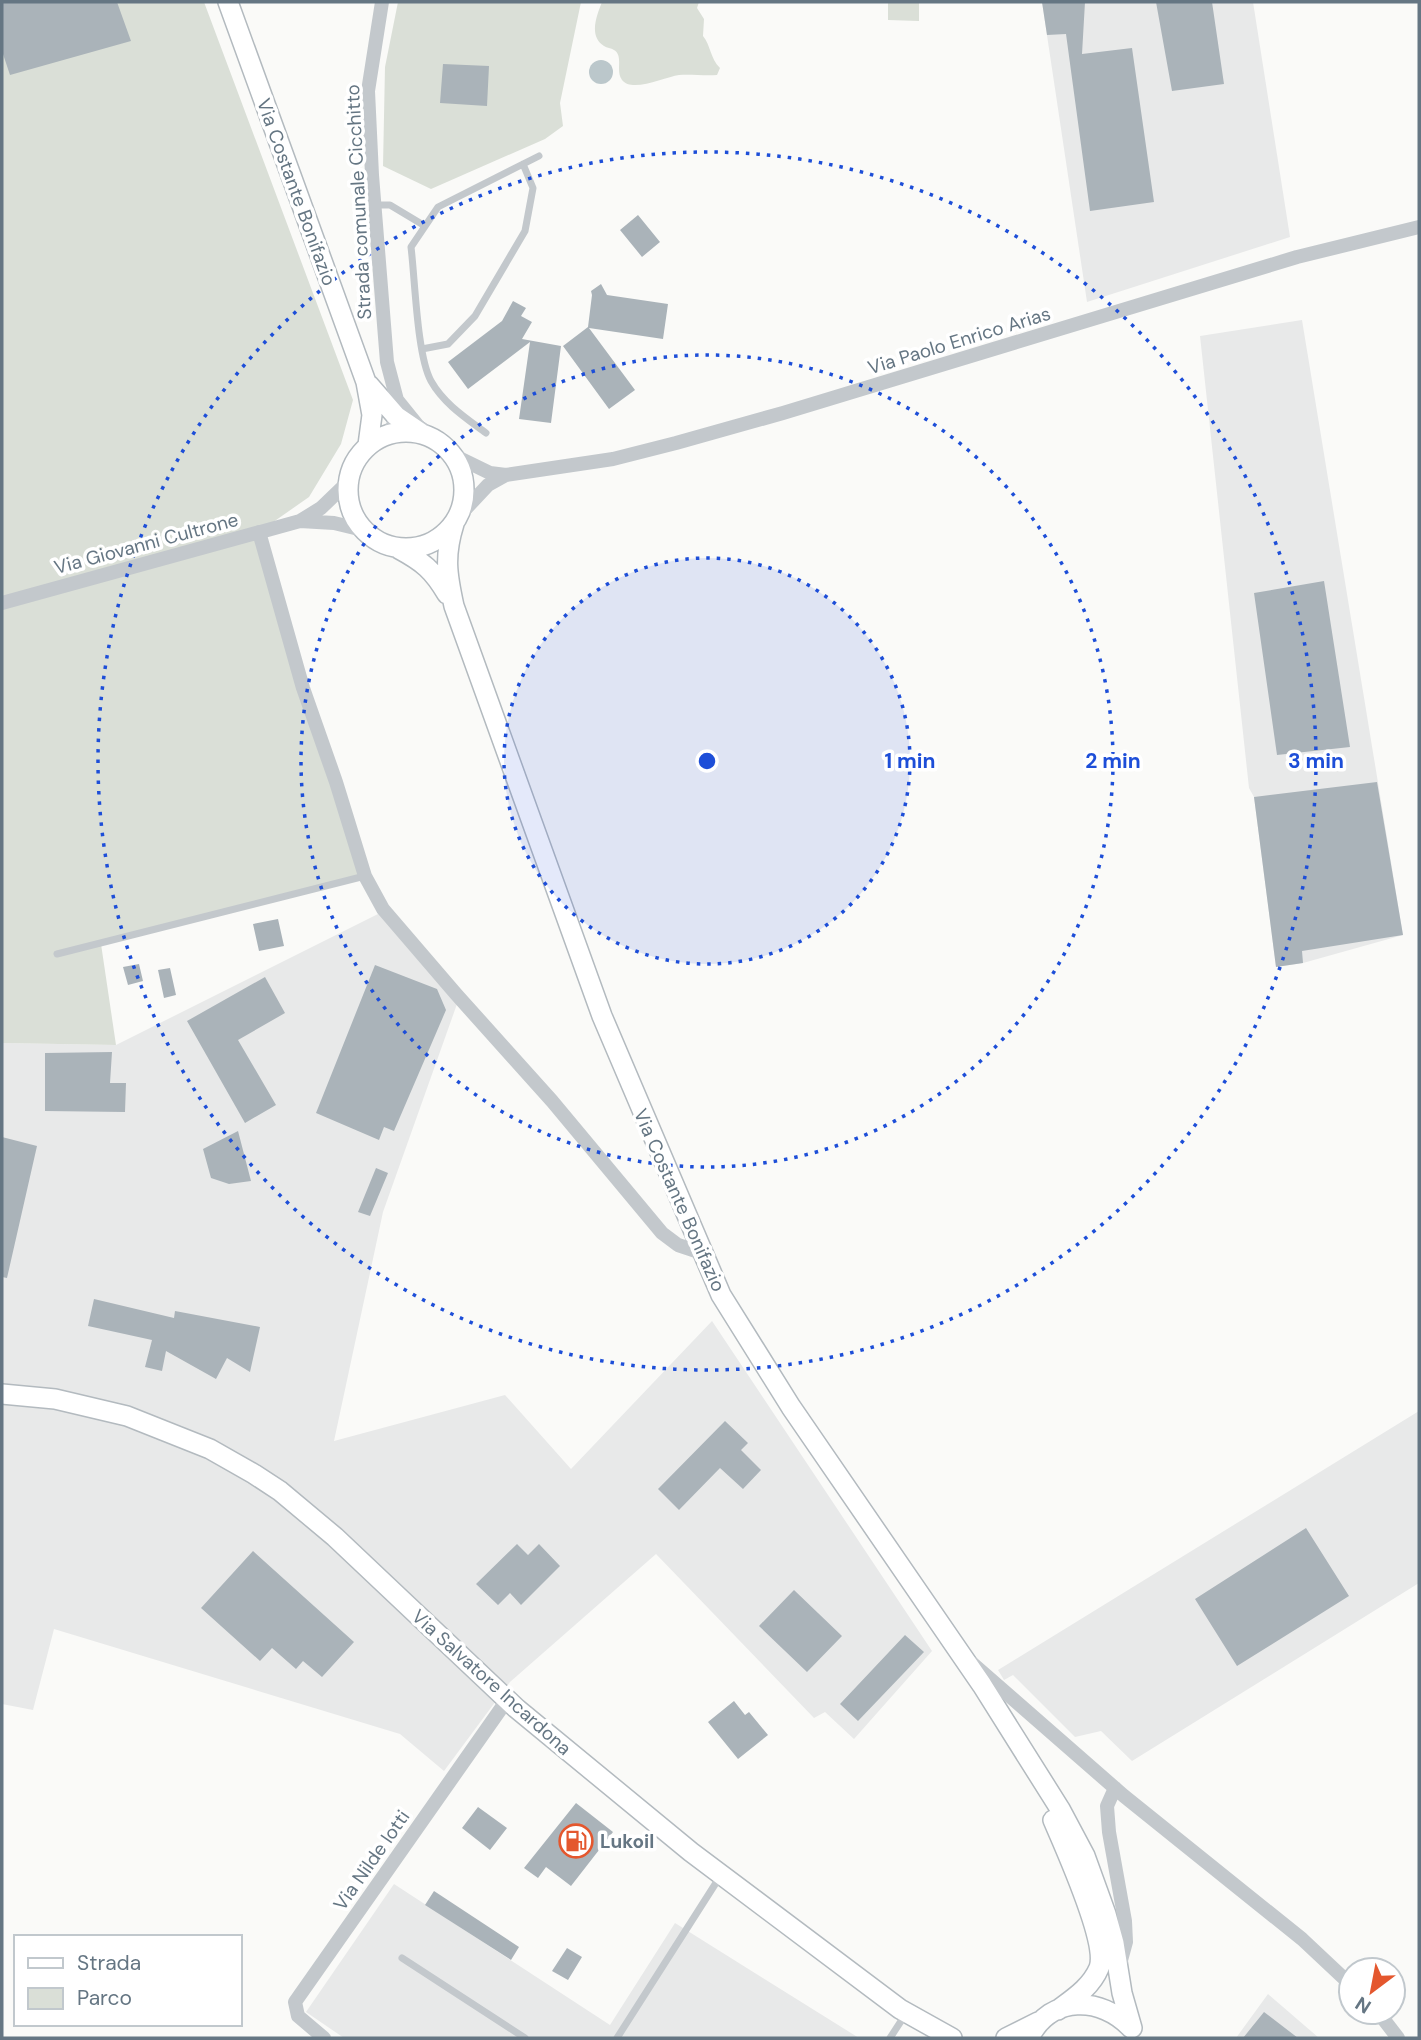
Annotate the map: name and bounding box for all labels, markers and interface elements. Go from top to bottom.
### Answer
street label: Strada comunale Cicchitto [340,84,377,320]
street label: Via Costante Bonifazio [251,95,342,289]
street label: Via Paolo Enrico Arias [865,301,1054,380]
street label: Via Giovanni Cultrone [51,507,241,580]
text: 1 min [884,747,936,775]
text: 2 min [1085,747,1141,775]
text: 3 min [1288,747,1344,775]
centre of rings [695,749,719,773]
street label: Via Costante Bonifazio [628,1105,731,1296]
street label: Via Salvatore Incardona [407,1604,577,1761]
street label: Via Nilde Iotti [328,1805,415,1915]
fuel station icon: Lukoil [557,1822,595,1860]
place label: Lukoil [600,1829,654,1854]
legend [14,1935,242,2026]
text: Strada [77,1949,141,1977]
north arrow [1337,1956,1407,2026]
text: Parco [77,1984,132,2012]
text: N [1351,1991,1376,2019]

